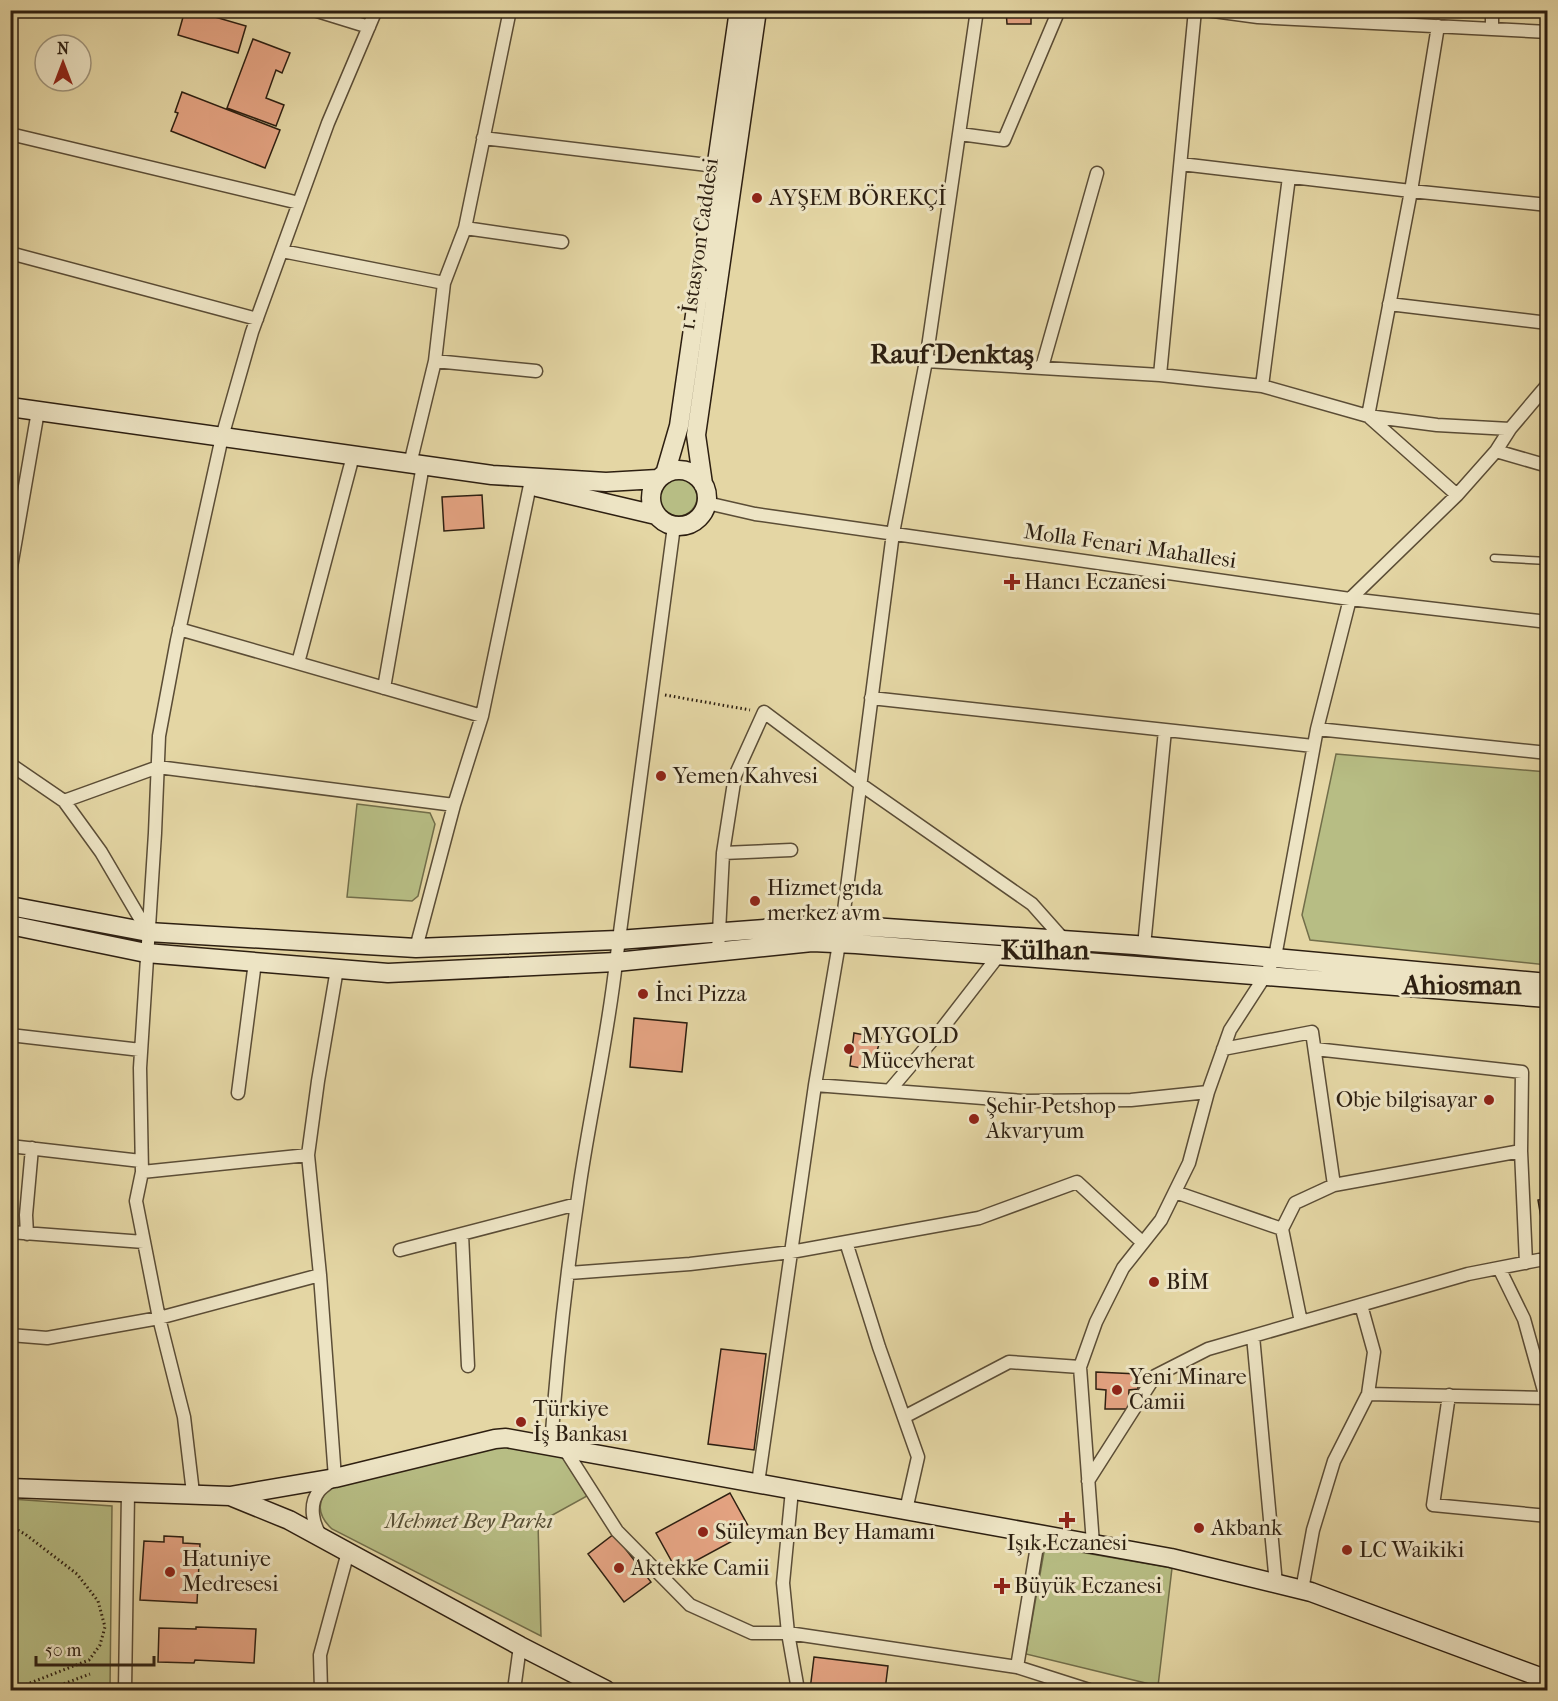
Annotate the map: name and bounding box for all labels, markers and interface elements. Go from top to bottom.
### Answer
north arrow [33,33,93,93]
text: N [57,39,70,58]
street label: 1. İstasyon Caddesi [673,156,724,332]
place label: AYŞEM BÖREKÇİ [768,184,947,211]
marker: AYŞEM BÖREKÇİ [750,191,764,205]
district label: Rauf Denktaş [870,337,1034,371]
street label: Molla Fenari Mahallesi [1022,518,1238,574]
place label: Hancı Eczanesi [1024,569,1167,595]
marker: Hancı Eczanesi [1005,575,1019,589]
place label: Yemen Kahvesi [672,763,818,789]
marker: Yemen Kahvesi [654,769,668,783]
place label: Hizmet gıda merkez avm [767,875,884,926]
marker: Hizmet gıda merkez avm [748,894,762,908]
district label: Külhan [1001,933,1090,966]
district label: Ahiosman [1401,968,1522,1001]
place label: İnci Pizza [655,980,747,1007]
marker: İnci Pizza [636,987,650,1001]
place label: MYGOLD Mücevherat [861,1023,975,1074]
marker: MYGOLD Mücevherat [842,1042,856,1056]
place label: Obje bilgisayar [1336,1087,1478,1113]
place label: Şehir Petshop Akvaryum [985,1093,1116,1144]
marker: Obje bilgisayar [1482,1093,1496,1107]
marker: Şehir Petshop Akvaryum [967,1112,981,1126]
place label: BİM [1166,1268,1209,1295]
marker: BİM [1147,1275,1161,1289]
place label: Yeni Minare Camii [1128,1364,1247,1415]
marker: Yeni Minare Camii [1110,1383,1124,1397]
place label: Türkiye İş Bankası [533,1396,628,1447]
marker: Türkiye İş Bankası [514,1415,528,1429]
park label: Mehmet Bey Parkı [383,1508,553,1534]
marker: Işık Eczanesi [1060,1513,1074,1527]
place label: Akbank [1210,1515,1283,1541]
place label: Süleyman Bey Hamamı [715,1519,935,1545]
marker: Akbank [1192,1521,1206,1535]
marker: Süleyman Bey Hamamı [696,1525,710,1539]
place label: Işık Eczanesi [1007,1530,1128,1556]
place label: LC Waikiki [1359,1537,1465,1563]
marker: LC Waikiki [1340,1543,1354,1557]
place label: Hatuniye Medresesi [182,1546,279,1597]
place label: Aktekke Camii [630,1555,770,1581]
marker: Aktekke Camii [612,1561,626,1575]
marker: Hatuniye Medresesi [163,1565,177,1579]
place label: Büyük Eczanesi [1014,1573,1162,1599]
marker: Büyük Eczanesi [995,1579,1009,1593]
scale bar [36,1629,154,1667]
text: 50 m [45,1640,82,1661]

